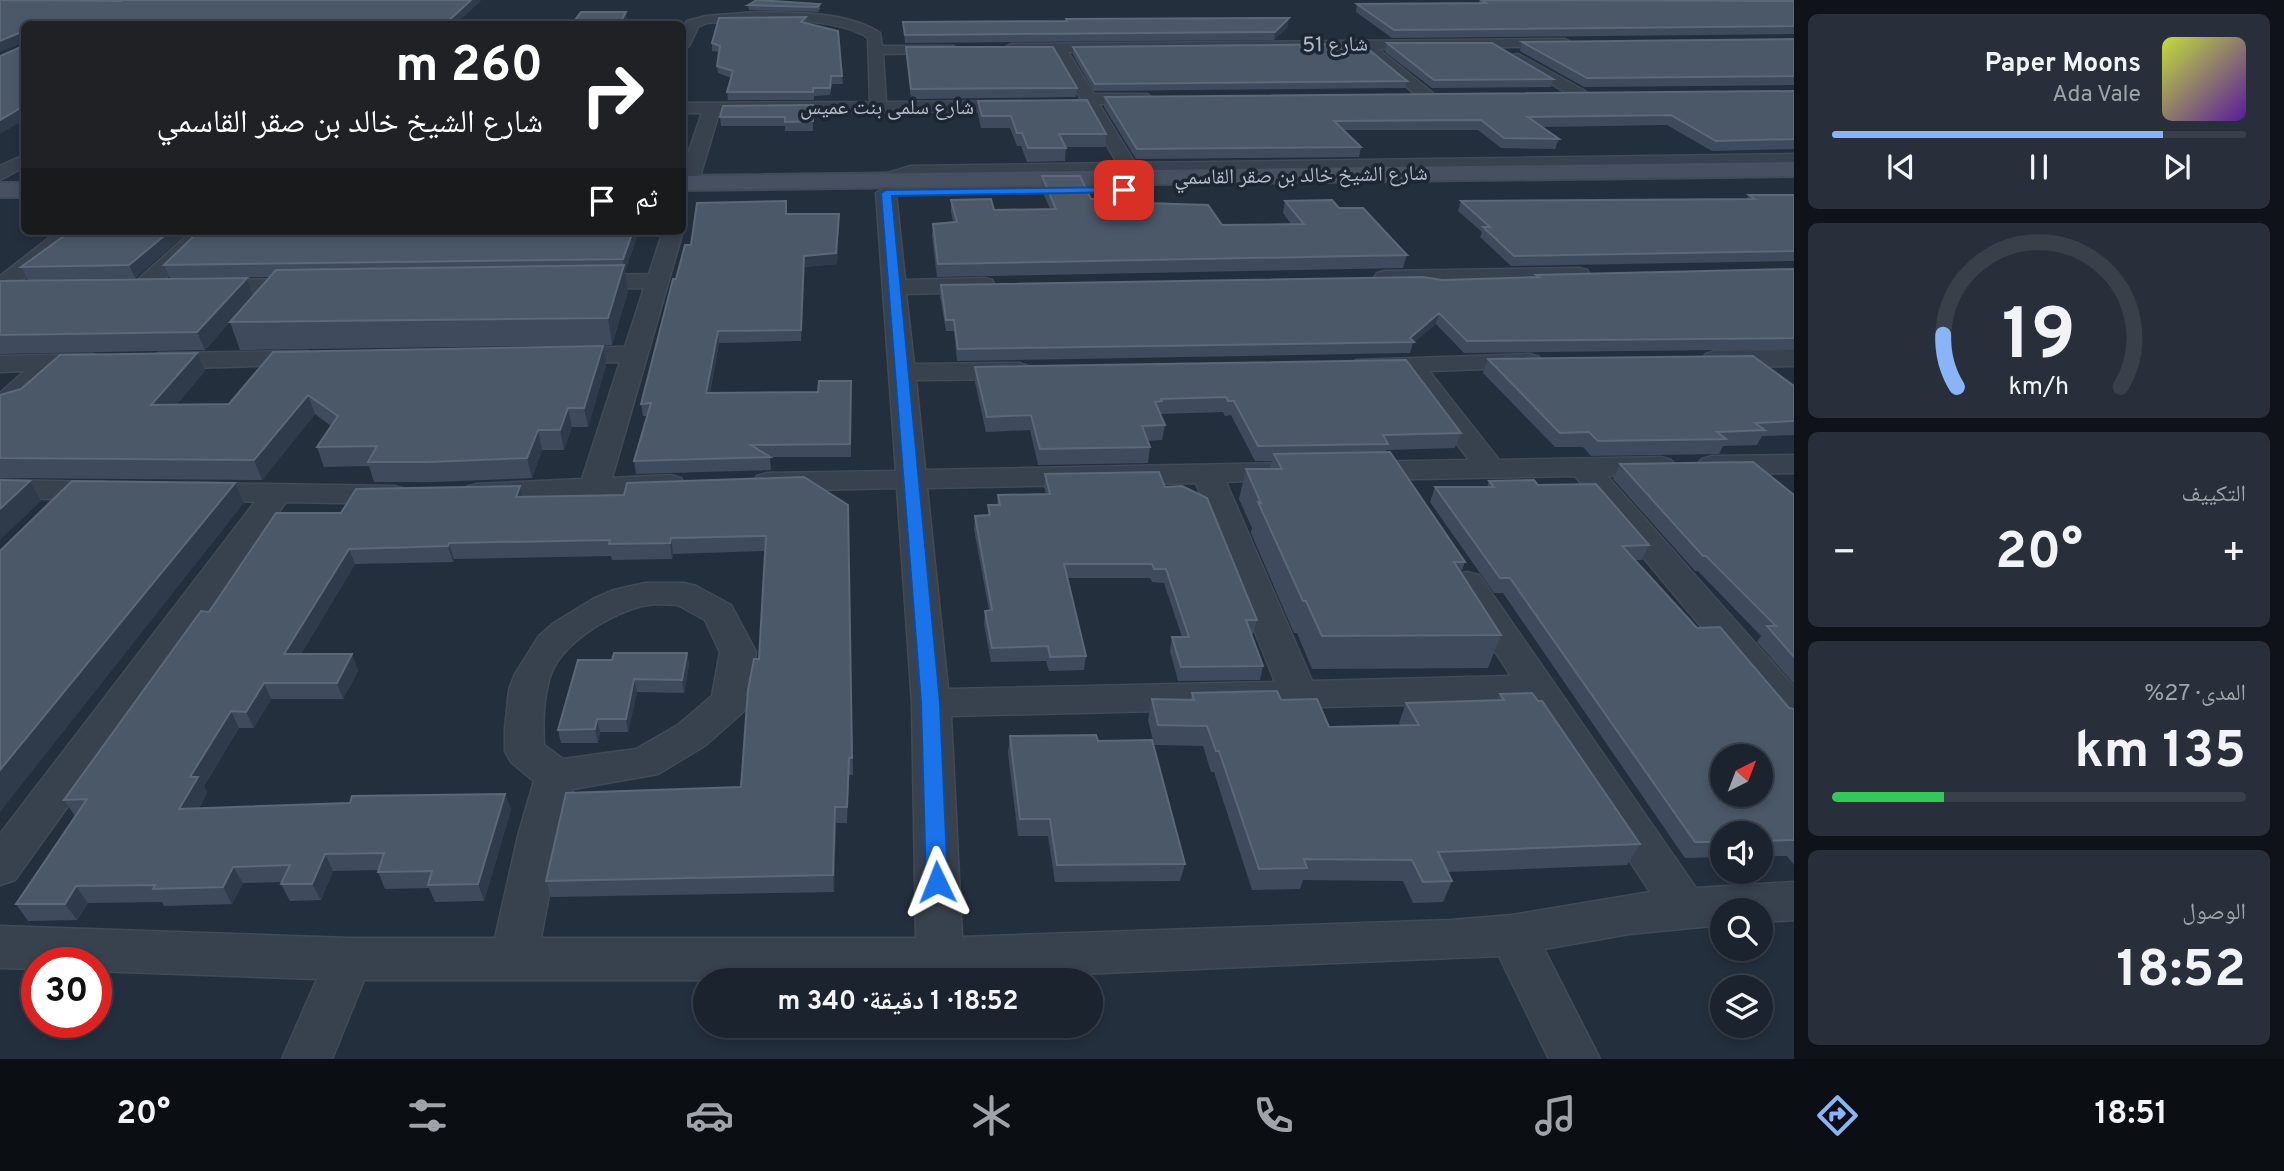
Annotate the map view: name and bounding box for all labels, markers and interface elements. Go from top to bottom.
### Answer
street label: شارع 51 [1302,31,1368,60]
text: 260 m [396,37,543,99]
text: Paper Moons [1985,48,2141,81]
icon: right [567,49,658,140]
text: Ada Vale [2052,81,2141,110]
street label: شارع سلمى بنت عميس [800,95,974,122]
text: شارع الشيخ خالد بن صقر القاسمي [157,104,543,144]
icon: previous [1882,148,1920,186]
icon: pause [2020,148,2058,186]
icon: next [2158,148,2196,186]
pin [1094,160,1154,220]
street label: شارع الشيخ خالد بن صقر القاسمي [1174,161,1428,194]
icon: arrive [1105,171,1143,209]
icon: arrive [583,182,621,220]
text: ثم [635,184,658,217]
text: 19 [2002,293,2076,385]
text: km/h [2009,371,2069,403]
text: التكييف [2181,481,2246,510]
text: 20° [1995,521,2083,587]
text: − [1832,530,1857,579]
text: + [2221,530,2246,579]
text: المدى · 27% [2144,680,2246,709]
text: 135 km [2075,720,2246,786]
north arrow [1710,744,1773,807]
map controls [1710,744,1773,1038]
button: sound [1710,821,1773,884]
position arrow [900,845,974,919]
button: search [1710,898,1773,961]
text: الوصول [2182,899,2246,928]
text: 18:52 [2116,939,2246,1005]
speed limit sign: 30 [21,947,112,1038]
button: layers [1710,975,1773,1038]
text: 18:52 · 1 دقيقة · 340 m [777,986,1019,1019]
icon: filters [403,1091,452,1140]
icon: car [685,1091,734,1140]
icon: climate [967,1091,1016,1140]
icon: phone [1249,1091,1298,1140]
icon: music [1531,1091,1580,1140]
icon: directions [1813,1091,1862,1140]
text: 20° [116,1095,170,1135]
text: 18:51 [2095,1095,2168,1135]

